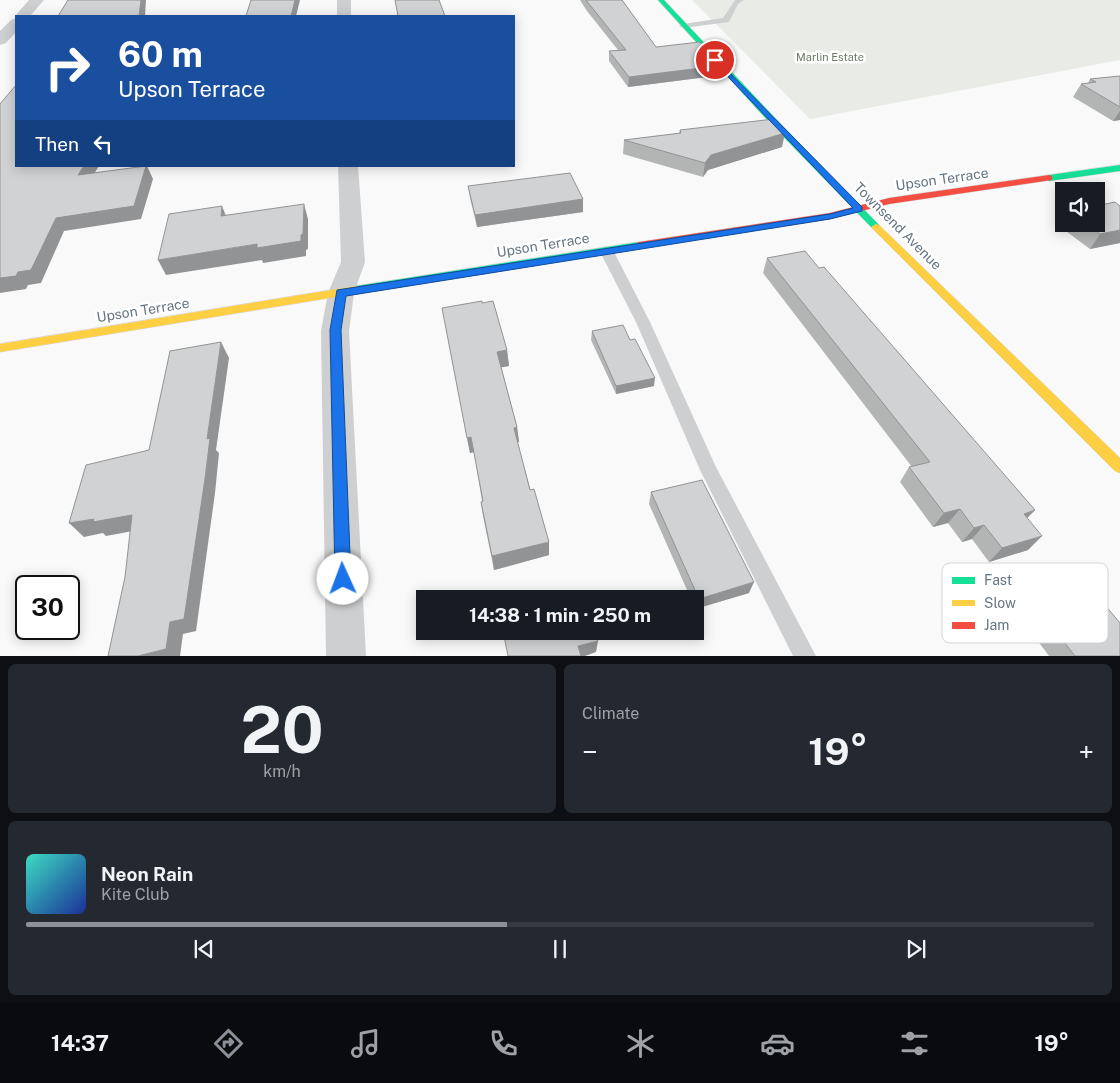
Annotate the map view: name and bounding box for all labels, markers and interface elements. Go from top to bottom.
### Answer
text: 60 m [118,34,203,75]
icon: right [35,35,100,100]
pin [694,39,736,81]
icon: arrive [701,46,729,74]
park label: Marlin Estate [796,51,864,63]
text: Upson Terrace [118,76,265,102]
icon: left [89,130,117,158]
text: Then [35,133,79,155]
street label: Upson Terrace [894,165,990,193]
street label: Townsend Avenue [851,179,945,273]
map controls [1055,182,1105,232]
button: sound [1055,182,1105,232]
street label: Upson Terrace [495,230,591,260]
street label: Upson Terrace [95,295,191,325]
position arrow [316,552,368,604]
legend [942,563,1108,643]
text: Fast [984,572,1012,588]
speed limit sign: 30 [15,575,80,640]
text: Slow [984,595,1016,611]
text: 14:38 · 1 min · 250 m [469,604,651,626]
text: Jam [984,617,1009,633]
text: 20 [240,691,324,768]
text: Climate [582,704,639,723]
text: 19° [808,729,868,774]
text: − [582,735,598,768]
text: + [1078,735,1094,768]
text: km/h [263,762,301,781]
text: Neon Rain [101,863,193,885]
text: Kite Club [101,885,169,904]
icon: previous [190,935,218,963]
icon: pause [546,935,574,963]
icon: next [902,935,930,963]
icon: directions [211,1026,246,1061]
icon: music [348,1026,383,1061]
icon: phone [486,1026,521,1061]
icon: climate [623,1026,658,1061]
icon: car [760,1026,795,1061]
icon: filters [897,1026,932,1061]
text: 14:37 [51,1030,109,1056]
text: 19° [1034,1030,1069,1056]

